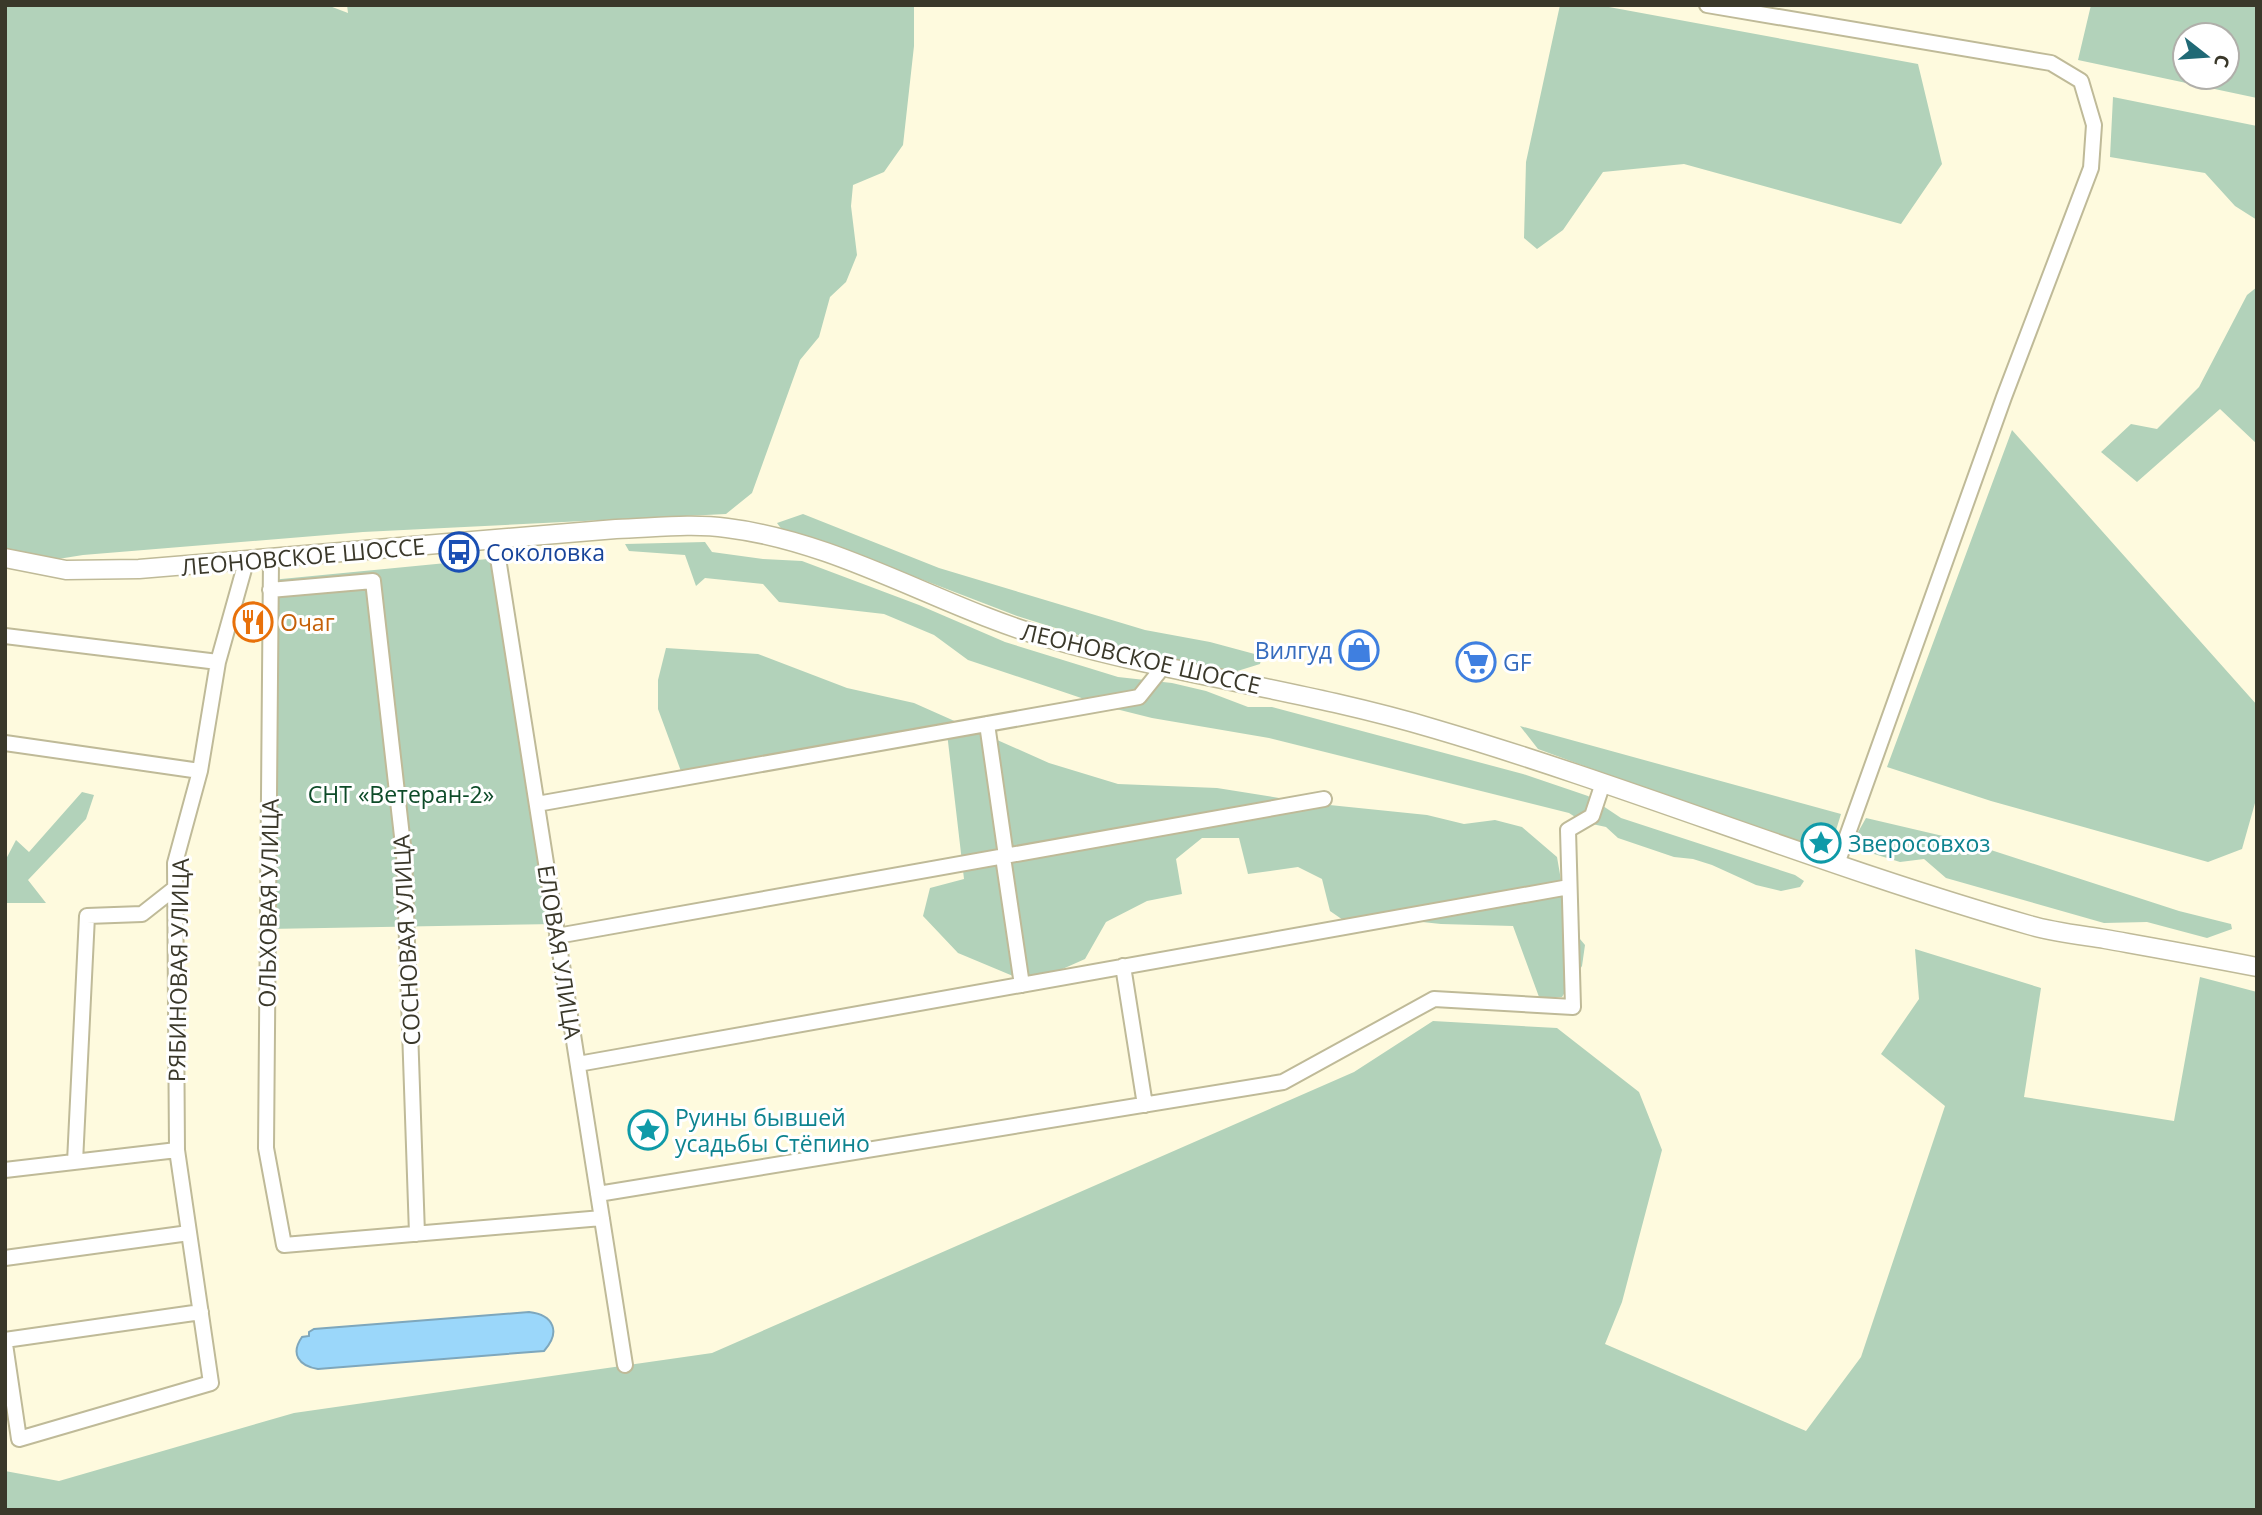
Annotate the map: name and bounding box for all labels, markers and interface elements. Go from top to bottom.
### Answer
north arrow [2171,21,2241,91]
text: С [2208,51,2236,71]
street label: ЛЕОНОВСКОЕ ШОССЕ [180,529,426,583]
bus stop icon: Соколовка [438,531,480,573]
place label: Соколовка [486,536,605,568]
restaurant icon: Очаг [232,601,274,643]
place label: Очаг [280,606,335,638]
street label: ЛЕОНОВСКОЕ ШОССЕ [1018,615,1264,701]
shop icon: Вилгуд [1338,629,1380,671]
place label: Вилгуд [1255,634,1332,666]
supermarket icon: GF [1455,641,1497,683]
place label: GF [1503,646,1532,678]
park label: СНТ «Ветеран-2» [308,778,494,810]
street label: ОЛЬХОВАЯ УЛИЦА [250,798,286,1008]
place icon: Зверосовхоз [1800,822,1842,864]
place label: Зверосовхоз [1848,827,1991,859]
street label: СОСНОВАЯ УЛИЦА [384,833,427,1046]
street label: РЯБИНОВАЯ УЛИЦА [160,857,196,1082]
street label: ЕЛОВАЯ УЛИЦА [530,863,590,1042]
place label: Руины бывшей усадьбы Стёпино [675,1101,870,1159]
place icon: Руины бывшей усадьбы Стёпино [627,1109,669,1151]

